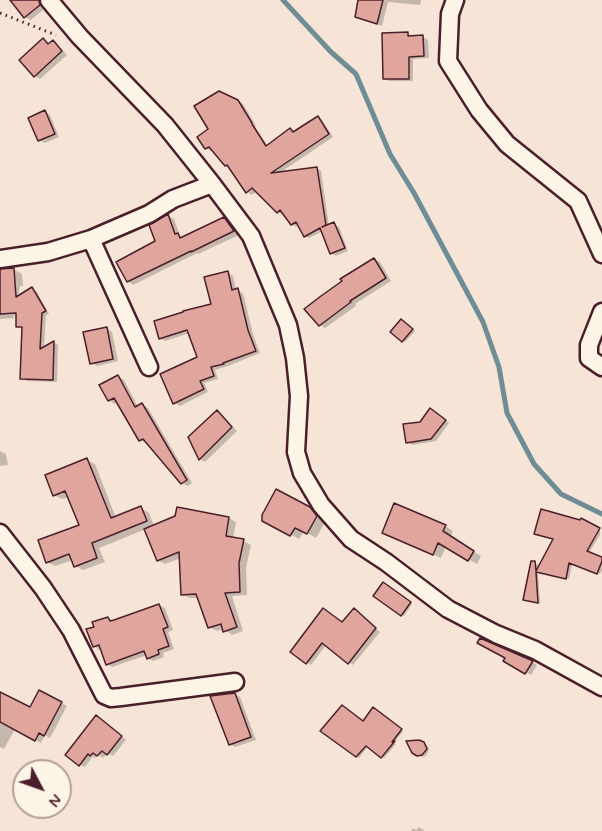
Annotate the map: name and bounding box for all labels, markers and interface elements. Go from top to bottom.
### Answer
north arrow [12,759,72,819]
text: N [43,789,66,811]

